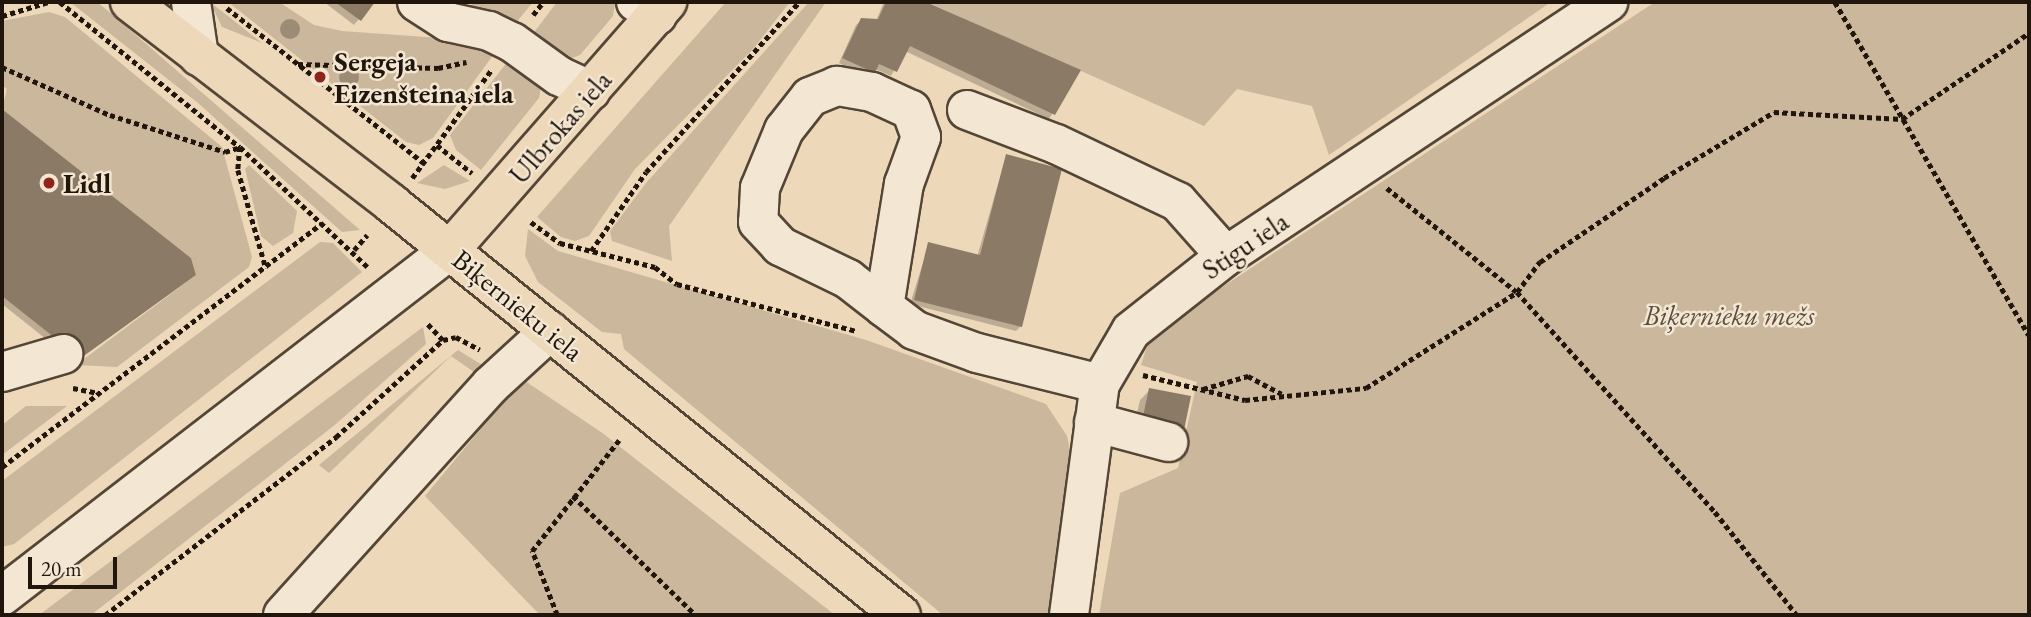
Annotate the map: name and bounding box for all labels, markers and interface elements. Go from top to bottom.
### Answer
place label: Sergeja Eizenšteina iela [334,44,514,110]
street label: Ulbrokas iela [502,63,618,191]
marker: Sergeja Eizenšteina iela [312,69,328,85]
place label: Lidl [63,166,111,200]
marker: Lidl [41,175,57,191]
street label: Stigu iela [1195,204,1295,286]
street label: Biķernieku iela [446,242,590,368]
park label: Biķernieku mežs [1643,298,1815,332]
scale bar [32,544,121,588]
text: 20 m [41,555,82,582]

